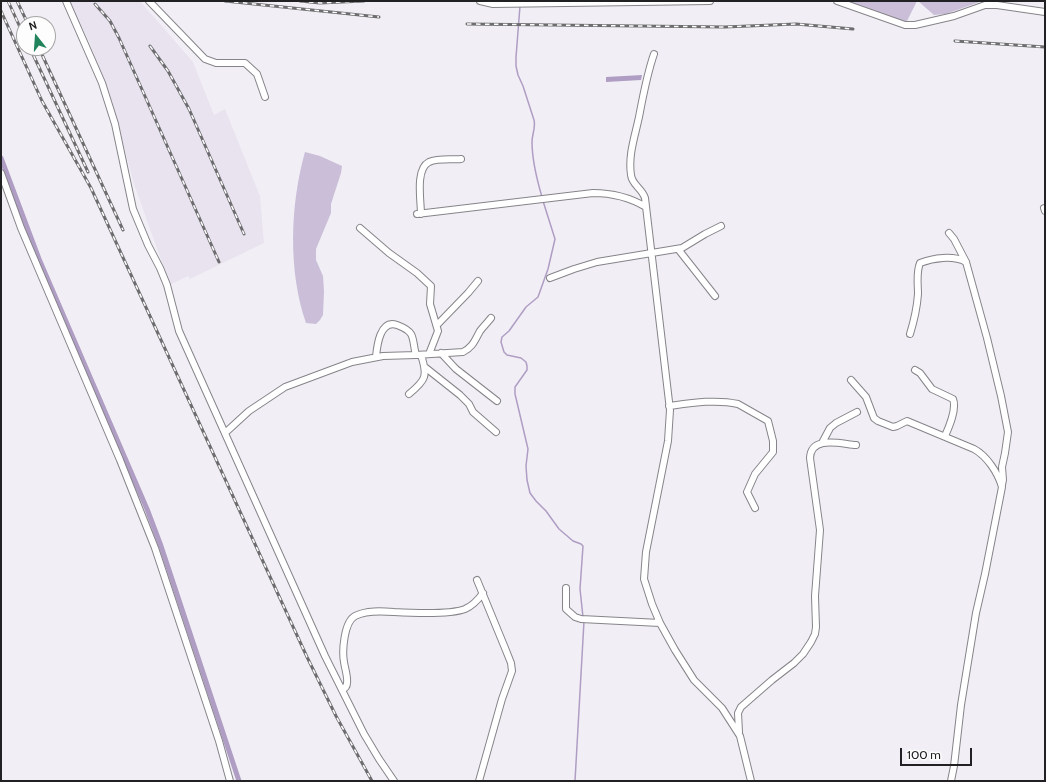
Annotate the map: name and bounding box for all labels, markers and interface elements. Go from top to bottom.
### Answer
north arrow [16,16,56,56]
text: N [27,18,39,33]
scale bar [902,740,974,766]
text: 100 m [907,747,941,762]

